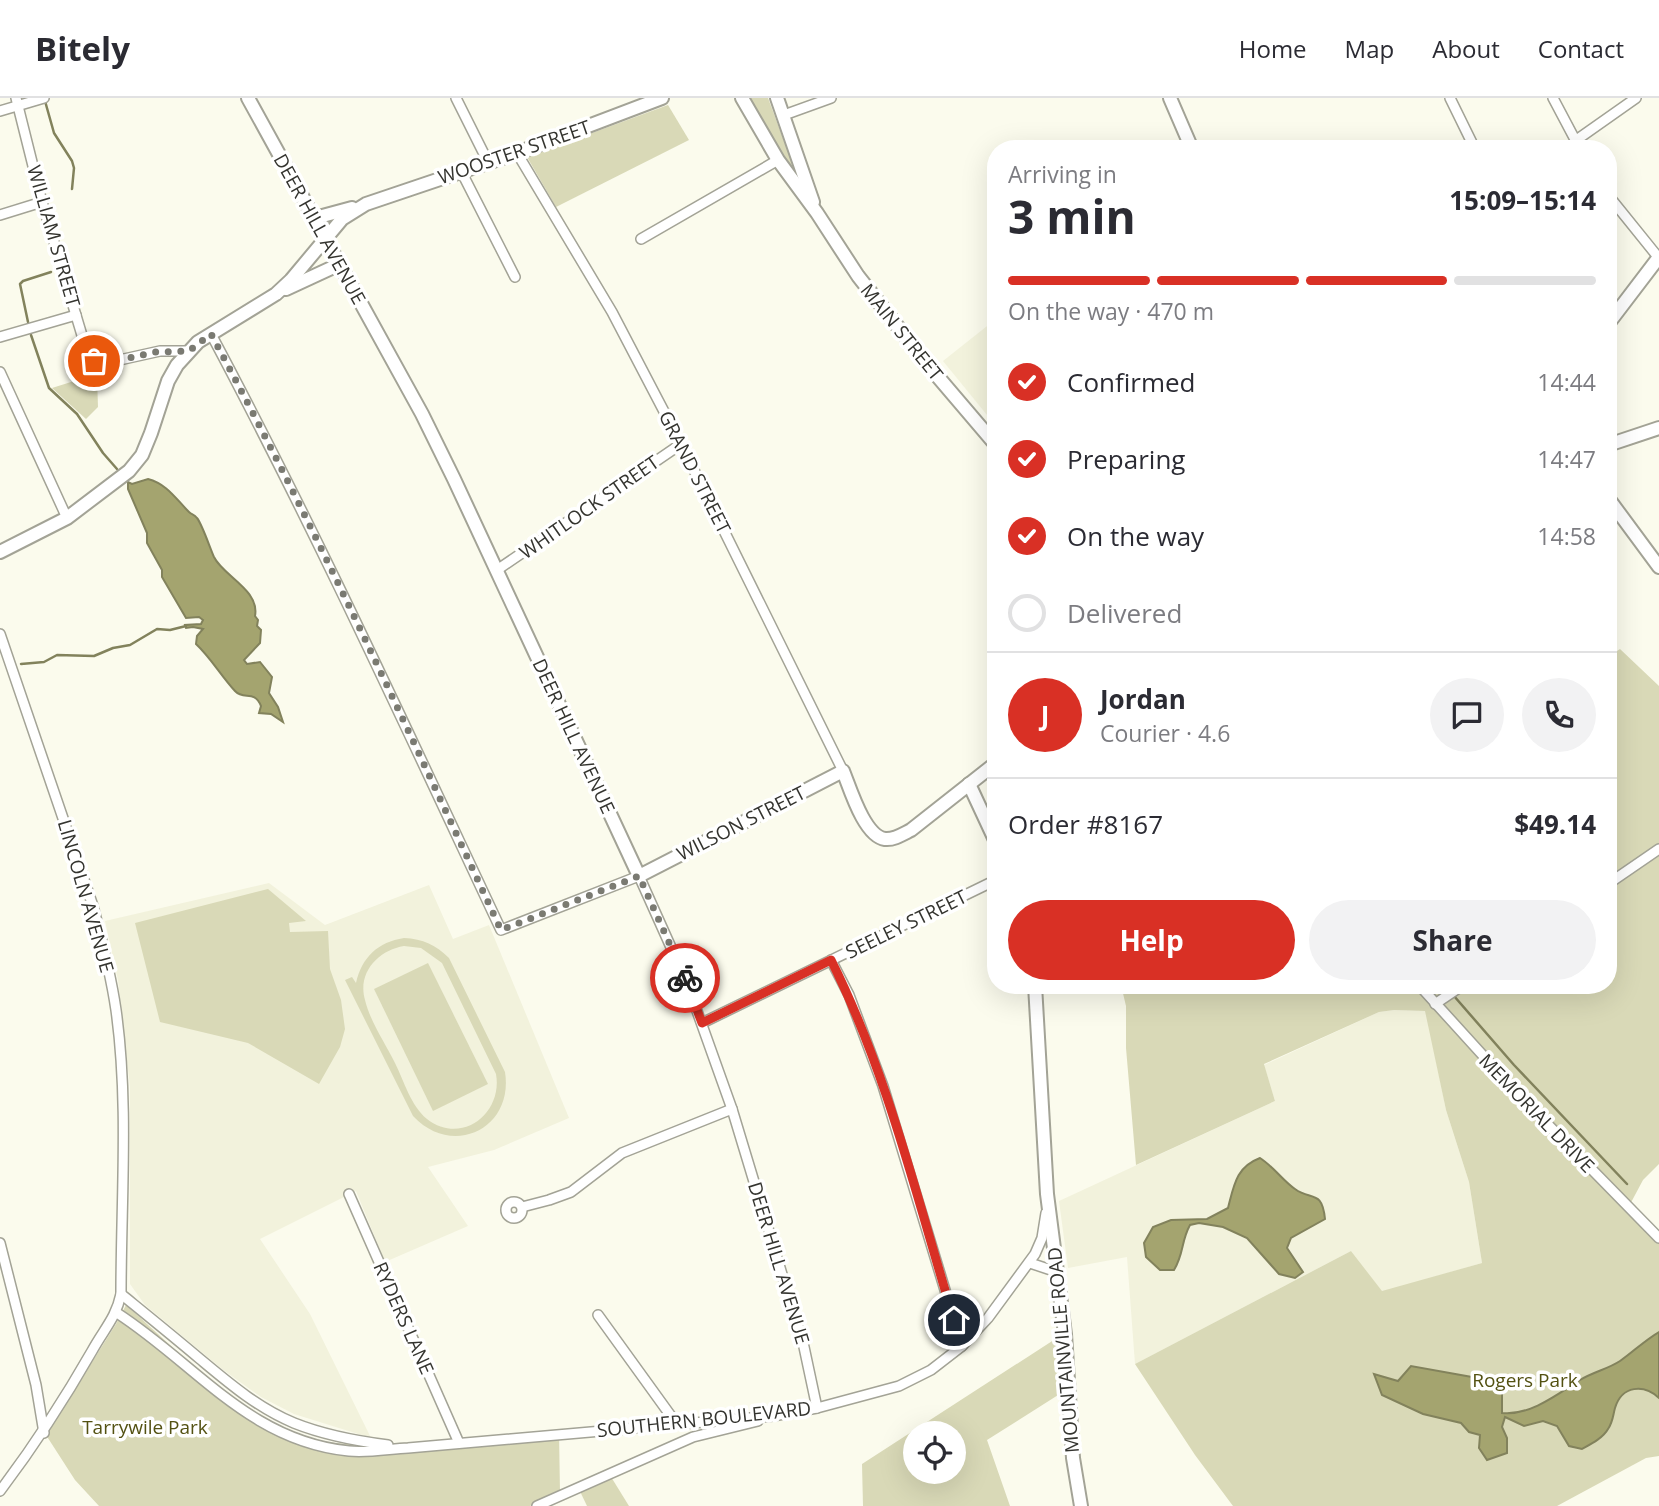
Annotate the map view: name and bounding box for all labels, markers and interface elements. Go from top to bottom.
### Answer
text: Bitely [35,26,130,71]
text: Home [1239,32,1307,65]
text: Map [1345,32,1394,65]
text: About [1432,32,1500,65]
text: Contact [1538,32,1624,65]
street label: WOOSTER STREET [434,114,594,190]
street label: DEER HILL AVENUE [268,149,372,309]
text: Arriving in [1008,158,1117,190]
street label: WILLIAM STREET [21,162,87,310]
text: 15:09–15:14 [1449,182,1596,218]
text: 3 min [1008,185,1136,247]
street label: MAIN STREET [855,278,950,386]
text: On the way · 470 m [1008,295,1214,327]
pin [64,331,124,391]
icon: bag [75,342,113,380]
icon: check [1008,363,1046,401]
text: Confirmed [1067,364,1195,400]
text: 14:44 [1537,366,1596,398]
street label: GRAND STREET [653,406,737,538]
icon: check [1008,440,1046,478]
text: Preparing [1067,441,1185,477]
text: 14:47 [1537,443,1596,475]
street label: WHITLOCK STREET [514,449,664,565]
icon: check [1008,517,1046,555]
text: On the way [1067,518,1204,554]
text: 14:58 [1537,520,1596,552]
text: Delivered [1067,595,1182,631]
street label: DEER HILL AVENUE [527,654,621,818]
button: chat [1430,678,1504,752]
button: phone [1522,678,1596,752]
text: Jordan [1100,681,1186,717]
text: J [1041,697,1049,733]
text: Courier · 4.6 [1100,717,1230,749]
street label: WILSON STREET [672,779,810,867]
text: Order #8167 [1008,806,1163,842]
text: $49.14 [1514,806,1596,842]
street label: LINCOLN AVENUE [52,816,120,976]
street label: SEELEY STREET [841,883,971,965]
button: Help [1008,900,1295,980]
button: Share [1309,900,1596,980]
courier [650,943,720,1013]
icon: bike [666,959,704,997]
street label: MEMORIAL DRIVE [1473,1048,1601,1178]
street label: DEER HILL AVENUE [742,1179,816,1347]
street label: MOUNTAINVILLE ROAD [1041,1246,1085,1454]
street label: RYDERS LANE [368,1258,440,1378]
pin [924,1290,984,1350]
icon: home [935,1301,973,1339]
park label: Rogers Park [1472,1367,1578,1393]
street label: SOUTHERN BOULEVARD [596,1395,812,1443]
park label: Tarrywile Park [82,1414,208,1440]
map controls [903,1421,966,1484]
button: locate [903,1421,966,1484]

